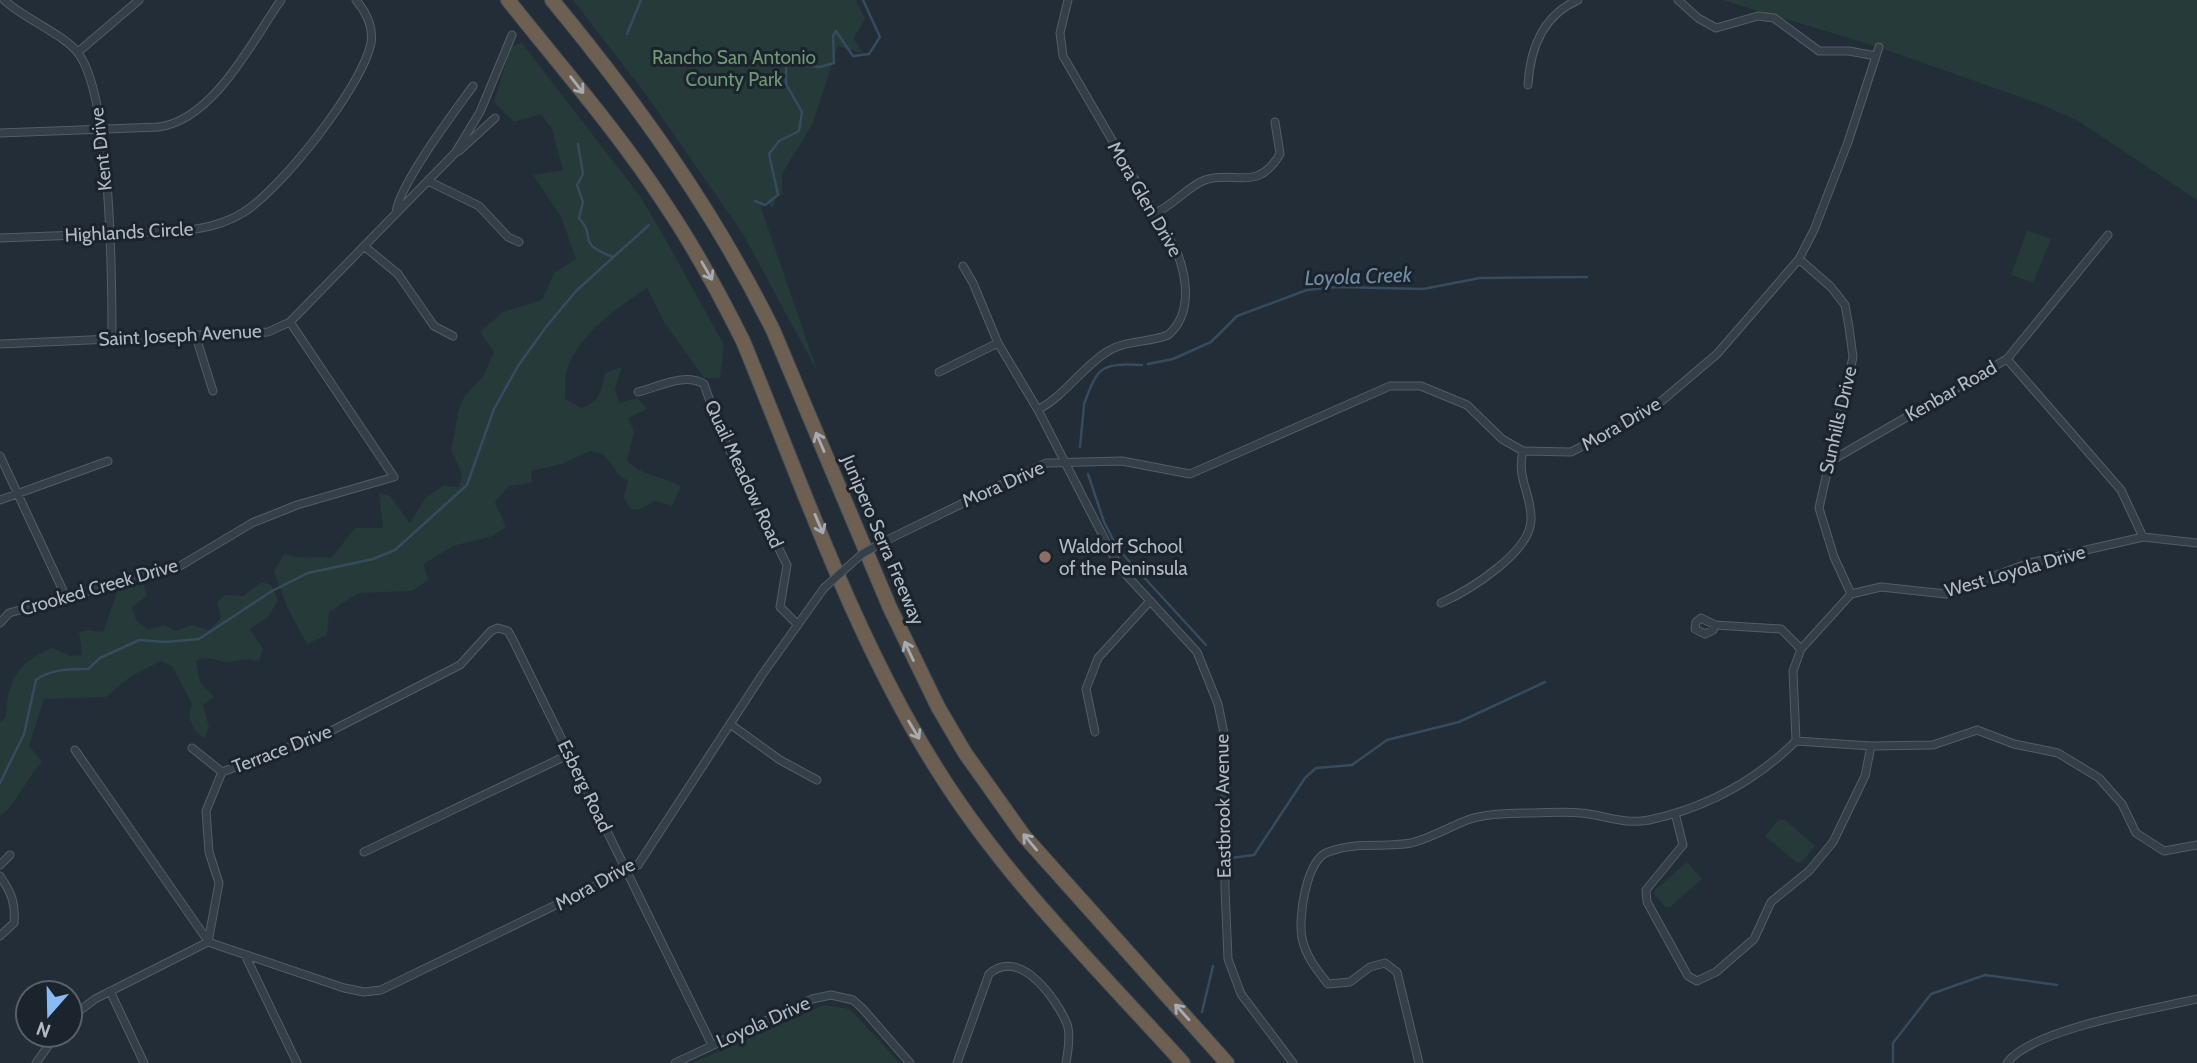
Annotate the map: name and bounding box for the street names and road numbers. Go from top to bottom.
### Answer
street label: Kent Drive [85,106,117,192]
street label: Mora Glen Drive [1103,137,1187,261]
street label: Highlands Circle [64,217,194,247]
street label: Saint Joseph Avenue [98,319,262,351]
street label: Kenbar Road [1901,356,2001,426]
street label: Sunhills Drive [1814,364,1862,476]
street label: Mora Drive [1577,392,1665,456]
street label: Quail Meadow Road [700,396,788,552]
street label: Junipero Serra Freeway [836,451,929,629]
street label: Mora Drive [958,456,1048,512]
street label: West Loyola Drive [1942,540,2088,602]
street label: Crooked Creek Drive [17,553,181,621]
street label: Terrace Drive [229,719,335,778]
street label: Eastbrook Avenue [1210,733,1236,878]
street label: Esberg Road [553,736,617,836]
street label: Mora Drive [551,853,639,915]
street label: Loyola Drive [713,991,814,1053]

